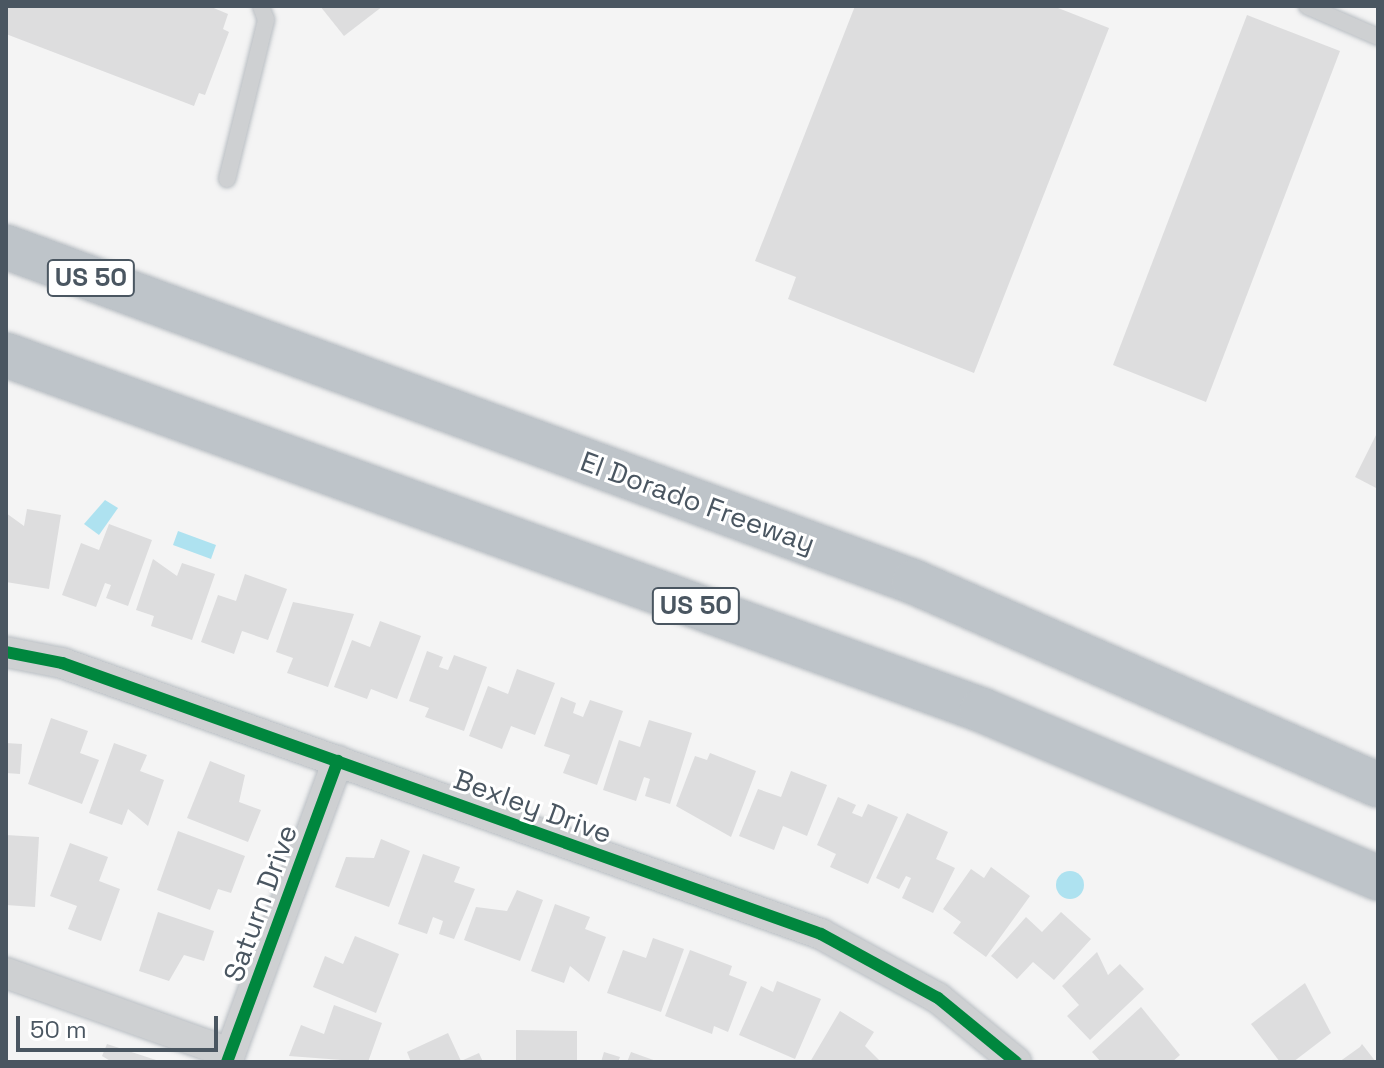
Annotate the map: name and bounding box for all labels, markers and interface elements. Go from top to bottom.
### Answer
road number: US 50 [45,256,137,300]
street label: El Dorado Freeway [576,444,820,560]
road number: US 50 [650,584,742,628]
street label: Bexley Drive [449,762,617,850]
street label: Saturn Drive [216,820,304,986]
scale bar [20,1000,222,1050]
text: 50 m [30,1014,87,1045]

